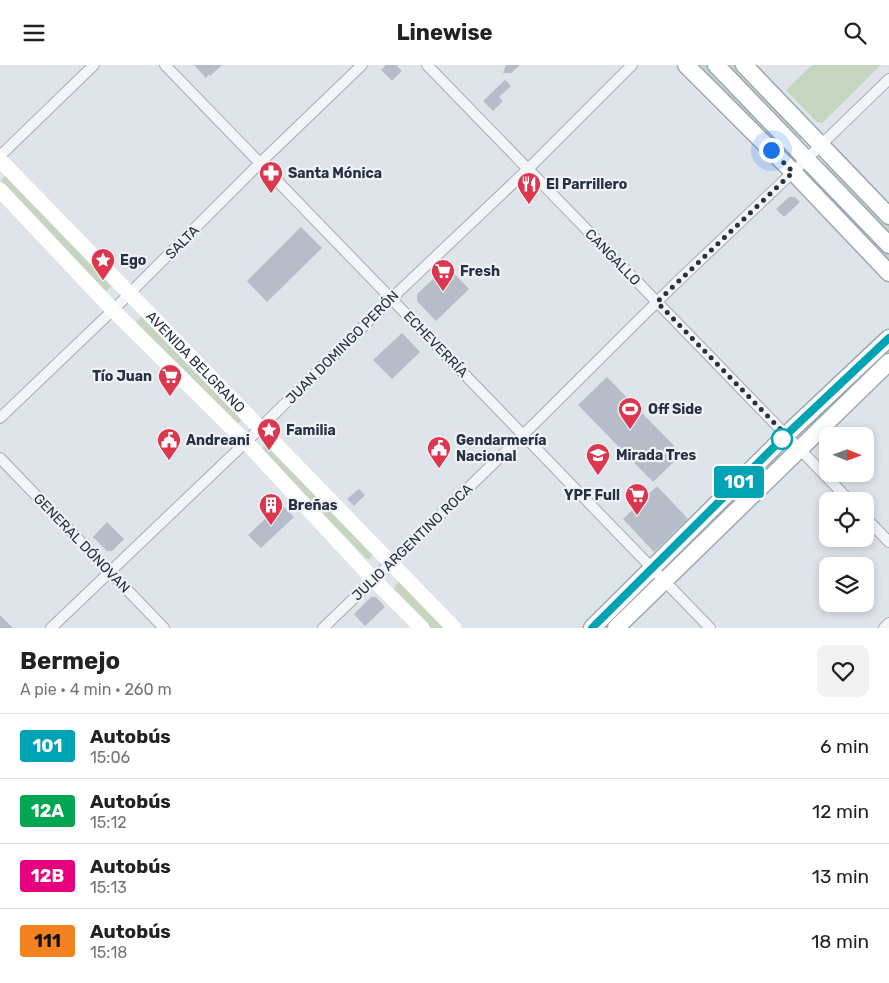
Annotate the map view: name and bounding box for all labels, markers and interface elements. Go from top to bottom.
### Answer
icon: menu [20,19,48,47]
text: Linewise [396,19,493,46]
icon: search [841,19,869,47]
your location [759,138,784,163]
pharmacy icon: Santa Mónica [258,160,284,194]
place label: Santa Mónica [288,165,382,182]
restaurant icon: El Parrillero [516,171,542,205]
place label: El Parrillero [546,176,627,193]
street label: SALTA [162,222,203,263]
street label: CANGALLO [581,225,644,289]
place icon: Ego [90,247,116,281]
place label: Ego [120,252,146,269]
supermarket icon: Fresh [430,258,456,292]
place label: Fresh [460,263,500,280]
street label: JUAN DOMINGO PERÓN [281,286,403,408]
street label: ECHEVERRÍA [400,307,473,381]
street label: AVENIDA BELGRANO [142,308,248,416]
supermarket icon: Tío Juan [157,363,183,397]
place label: Tío Juan [92,368,152,385]
sports icon: Off Side [617,396,643,430]
place label: Off Side [648,401,702,418]
place icon: Familia [256,417,282,451]
place label: Familia [286,422,336,439]
public building icon: Andreani [156,427,182,461]
north arrow [819,427,874,483]
map controls [819,427,874,612]
unlabelled marker [771,428,793,450]
place label: Andreani [186,432,250,449]
place label: Gendarmería Nacional [456,432,547,465]
public building icon: Gendarmería Nacional [426,435,452,469]
school or university icon: Mirada Tres [585,442,611,476]
place label: Mirada Tres [616,447,697,464]
line badge: 101 [710,466,768,498]
text: 101 [724,471,754,493]
street label: JULIO ARGENTINO ROCA [349,480,477,604]
supermarket icon: YPF Full [624,482,650,516]
place label: YPF Full [564,487,620,504]
street label: GENERAL DÓNOVAN [30,489,134,597]
building icon: Breñas [258,492,284,526]
button: locate [819,492,874,547]
place label: Breñas [288,497,338,514]
button: layers [819,557,874,612]
button: heart [817,645,869,697]
text: Bermejo [20,647,120,675]
text: A pie · 4 min · 260 m [20,680,172,699]
text: Autobús [90,725,171,748]
text: 101 [32,735,63,757]
text: 6 min [820,735,869,758]
text: 15:06 [90,748,130,767]
text: Autobús [90,790,171,813]
text: 12A [31,800,64,822]
text: 12 min [812,800,869,823]
text: 15:12 [90,813,127,832]
text: Autobús [90,855,171,878]
text: 12B [31,865,64,887]
text: 13 min [812,865,869,888]
text: 15:13 [90,878,127,897]
text: Autobús [90,920,171,943]
text: 111 [34,930,61,952]
text: 18 min [811,930,869,953]
text: 15:18 [90,943,127,962]

